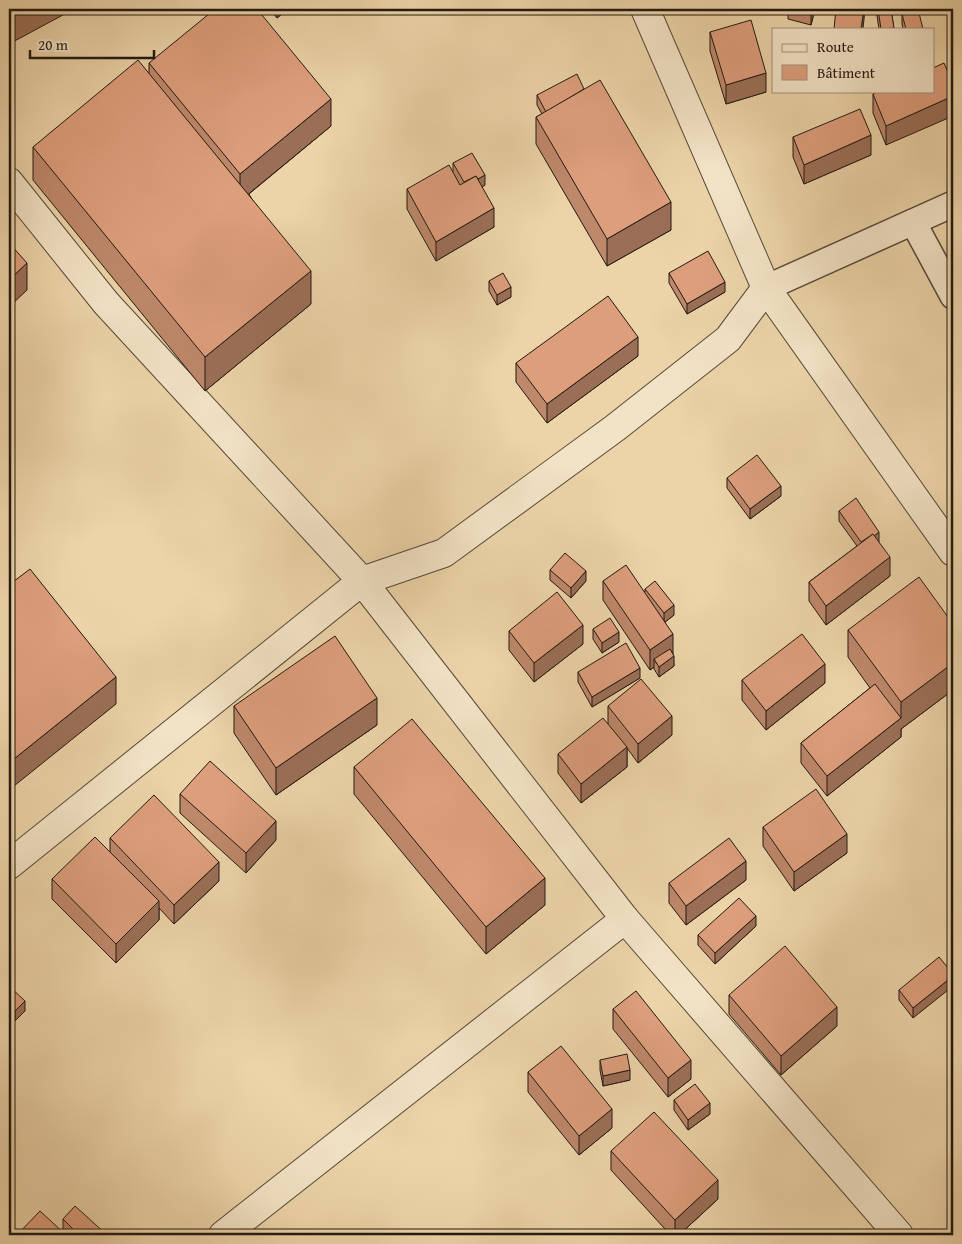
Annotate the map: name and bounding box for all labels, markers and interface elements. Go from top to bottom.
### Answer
scale bar [30,28,154,60]
legend [772,28,934,92]
text: 20 m [38,34,69,55]
text: Route [817,36,854,57]
text: Bâtiment [817,62,876,83]

